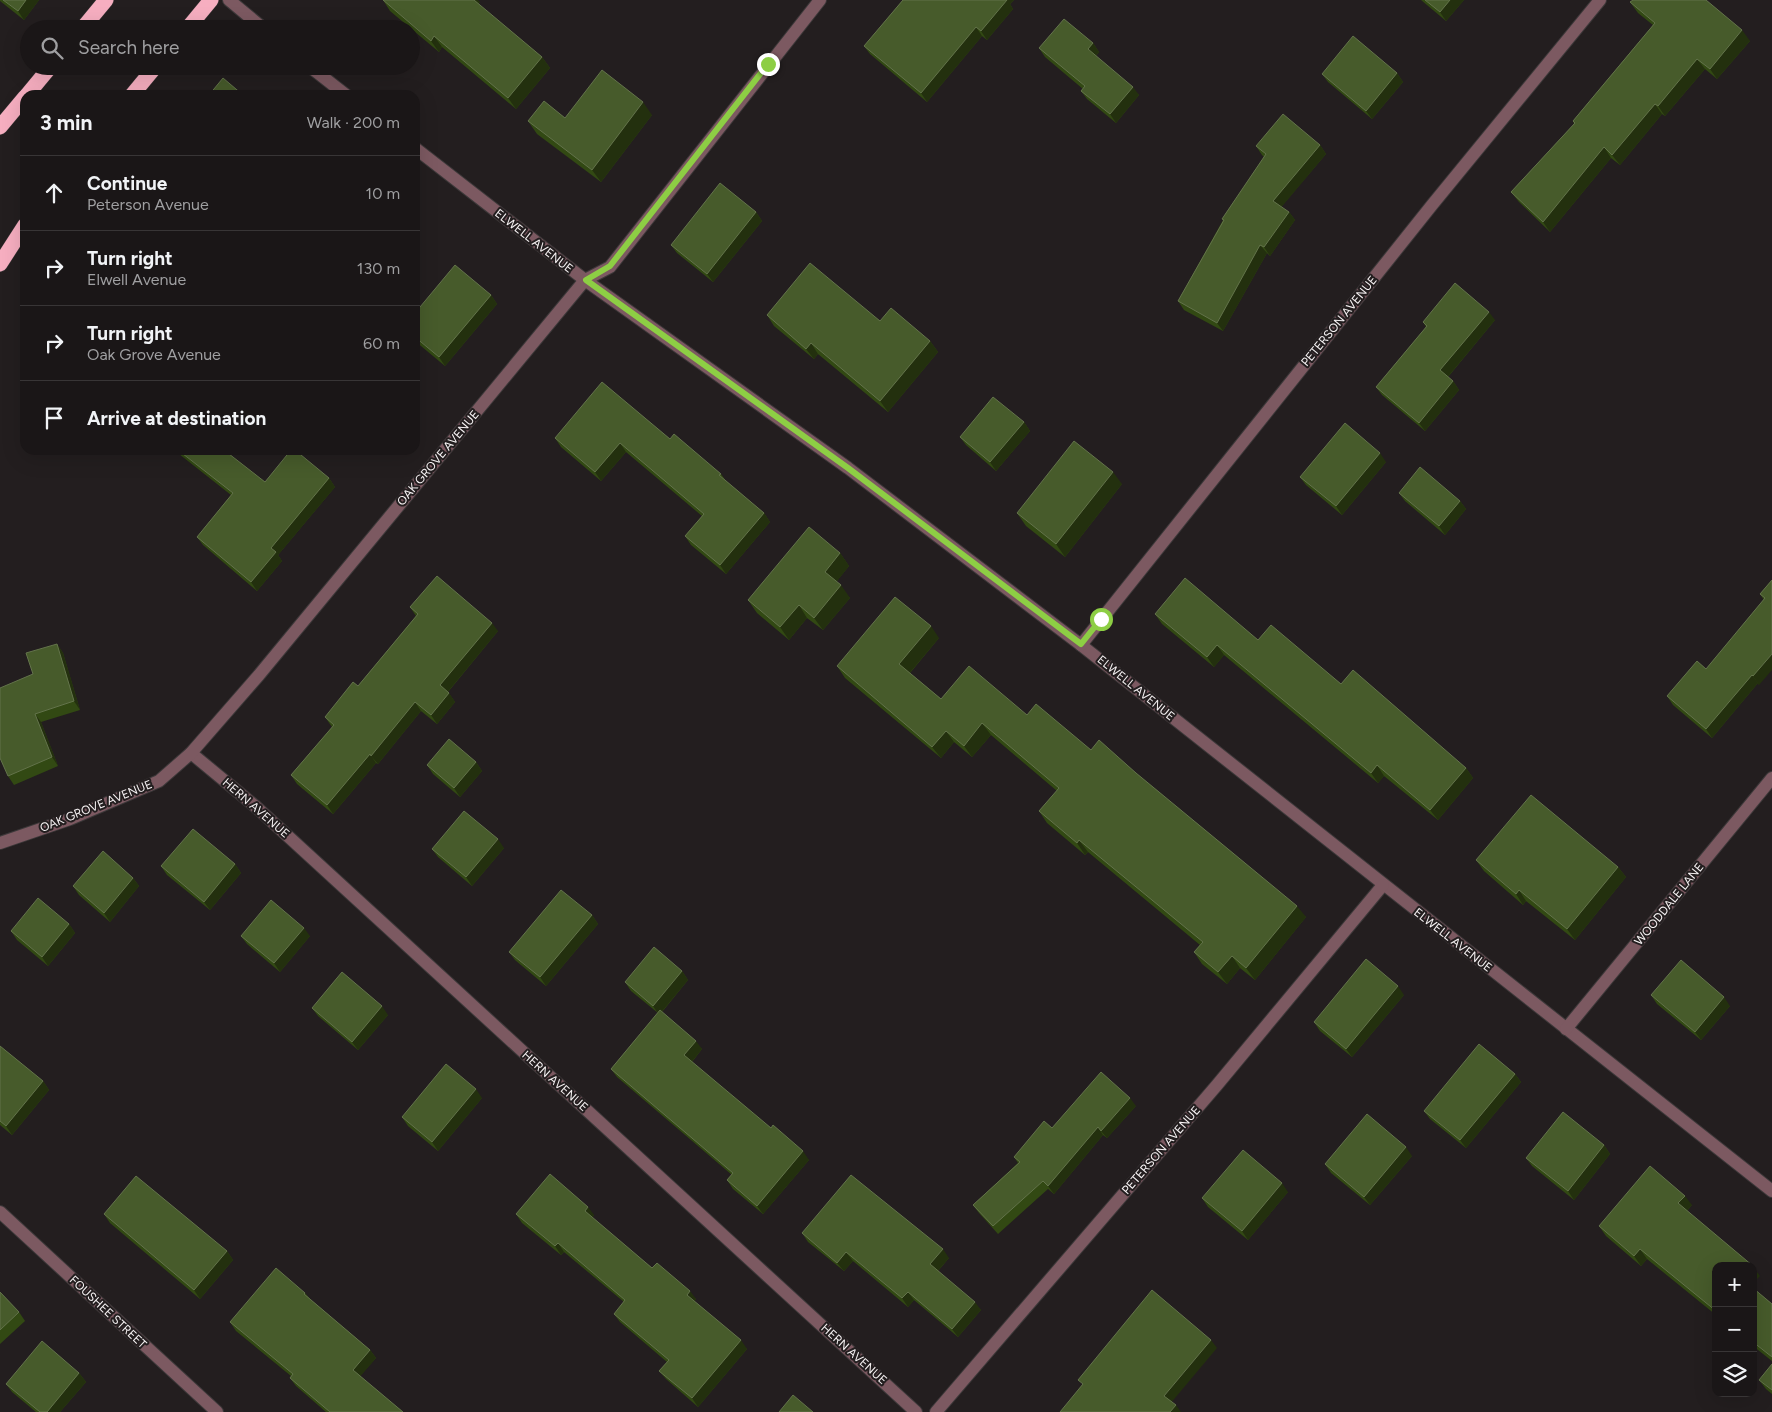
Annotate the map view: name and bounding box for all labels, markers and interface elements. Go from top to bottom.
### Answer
search box [20,20,420,75]
icon: search [38,34,66,62]
text: Search here [78,36,180,59]
route end [757,53,780,76]
text: 3 min [40,110,92,135]
text: Walk · 200 m [307,113,400,132]
text: Continue [87,172,167,195]
icon: ahead [40,179,68,207]
text: 10 m [366,184,400,203]
text: Peterson Avenue [87,195,209,214]
street label: ELWELL AVENUE [492,206,576,276]
text: Turn right [87,247,173,270]
icon: right [40,254,68,282]
text: 130 m [357,259,400,278]
text: Elwell Avenue [87,270,186,289]
street label: PETERSON AVENUE [1298,273,1380,369]
text: Turn right [87,322,173,345]
icon: right [40,329,68,357]
text: 60 m [363,334,400,353]
text: Oak Grove Avenue [87,345,221,364]
icon: arrive [40,404,68,432]
text: Arrive at destination [87,407,266,430]
street label: OAK GROVE AVENUE [394,408,482,508]
route start [1090,608,1113,631]
street label: ELWELL AVENUE [1095,653,1177,723]
street label: HERN AVENUE [220,775,292,841]
street label: OAK GROVE AVENUE [38,777,154,835]
street label: WOODDALE LANE [1632,860,1706,948]
street label: ELWELL AVENUE [1411,905,1495,975]
street label: HERN AVENUE [519,1048,591,1114]
street label: PETERSON AVENUE [1119,1103,1203,1197]
map controls [1712,1262,1757,1397]
button: + [1712,1262,1757,1307]
street label: FOUSHEE STREET [67,1273,150,1352]
button: − [1712,1307,1757,1352]
street label: HERN AVENUE [818,1321,890,1387]
button: layers [1712,1352,1757,1397]

